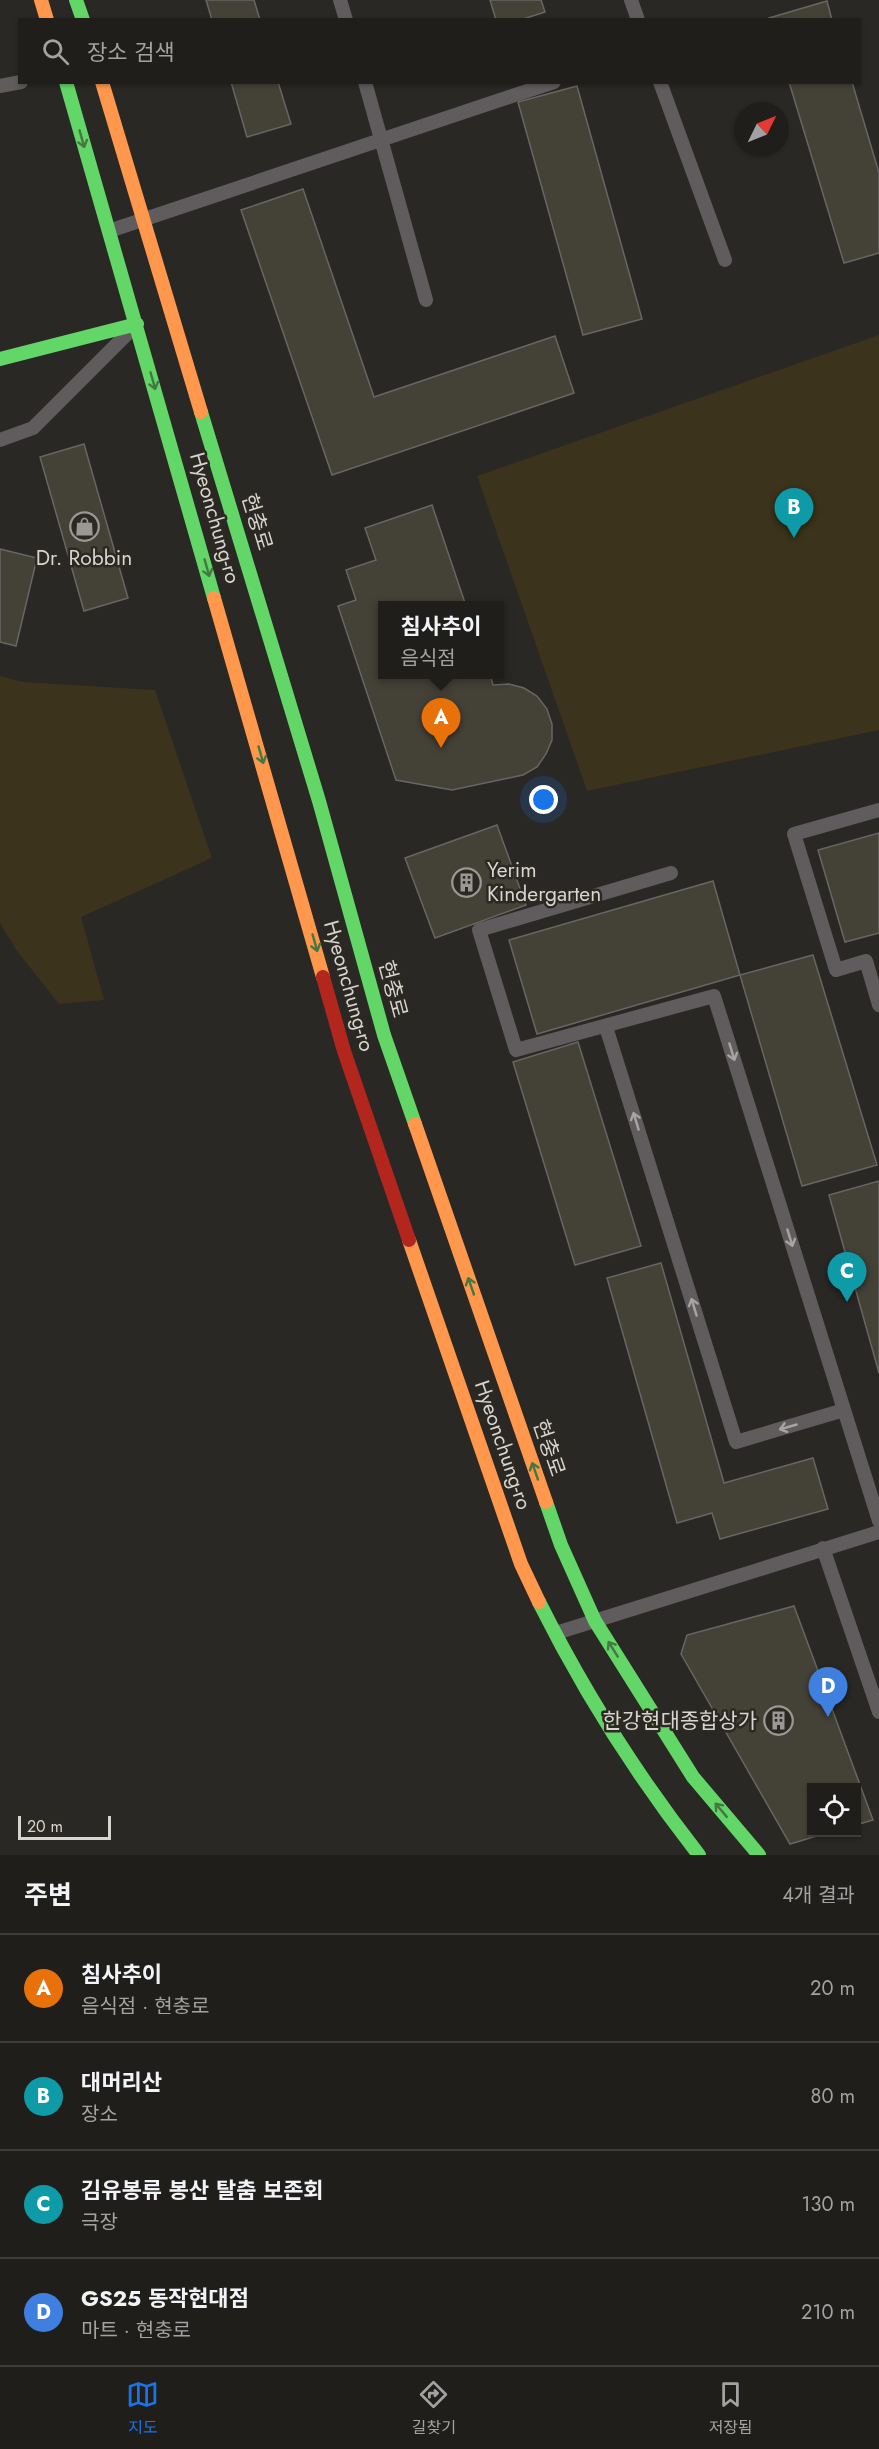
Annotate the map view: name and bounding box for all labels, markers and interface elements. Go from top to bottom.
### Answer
search box [18,18,861,84]
icon: search [39,35,72,68]
text: 장소 검색 [87,36,175,68]
north arrow [735,102,789,156]
one-way arrow [77,129,88,148]
one-way arrow [148,371,159,390]
street label: Hyeonchung-ro [182,449,248,587]
pin: B [774,488,814,538]
street label: 현충로 [234,490,280,554]
shop icon: Dr. Robbin [68,511,100,543]
place label: Dr. Robbin [36,543,132,573]
one-way arrow [202,558,213,577]
popup [378,601,504,679]
text: 침사추이 [401,610,481,642]
text: 음식점 [401,644,456,673]
pin: A [422,698,460,748]
one-way arrow [256,745,267,764]
your location [529,785,558,814]
place label: Yerim Kindergarten [487,855,601,909]
building icon: Yerim Kindergarten [450,866,482,898]
street label: Hyeonchung-ro [316,917,382,1055]
one-way arrow [310,933,321,952]
street label: 현충로 [371,957,415,1021]
one-way arrow [727,1042,738,1061]
one-way arrow [629,1112,640,1131]
one-way arrow [785,1228,796,1247]
pin: C [828,1252,866,1302]
one-way arrow [464,1278,475,1296]
one-way arrow [688,1298,699,1317]
street label: Hyeonchung-ro [467,1376,539,1514]
street label: 현충로 [525,1416,573,1480]
one-way arrow [779,1421,798,1433]
one-way arrow [528,1462,539,1481]
one-way arrow [606,1641,618,1658]
pin: D [808,1668,848,1717]
building icon: 한강현대종합상가 [762,1705,794,1737]
place label: 한강현대종합상가 [602,1706,757,1736]
map controls [807,1783,861,1837]
button: locate [807,1783,861,1837]
one-way arrow [714,1803,728,1818]
scale bar [18,1813,111,1840]
text: 20 m [27,1815,63,1838]
text: 주변 [24,1876,72,1914]
text: 4개 결과 [782,1881,855,1910]
text: 침사추이 [81,1958,162,1990]
text: A [36,1974,51,2003]
text: 20 m [810,1974,855,2003]
text: 음식점 · 현충로 [81,1992,209,2021]
text: 대머리산 [81,2066,162,2098]
text: B [37,2082,50,2111]
text: 80 m [810,2082,855,2111]
text: 장소 [81,2100,118,2129]
text: 김유봉류 봉산 탈춤 보존회 [81,2174,323,2206]
text: C [36,2190,51,2219]
text: 130 m [801,2190,855,2219]
text: 극장 [81,2208,118,2237]
text: GS25 동작현대점 [81,2282,249,2314]
text: D [36,2298,51,2327]
text: 210 m [801,2298,855,2327]
text: 마트 · 현충로 [81,2316,191,2345]
tab: 지도 [126,2378,159,2439]
tab: 길찾기 [412,2378,456,2439]
tab: 저장됨 [709,2378,753,2439]

